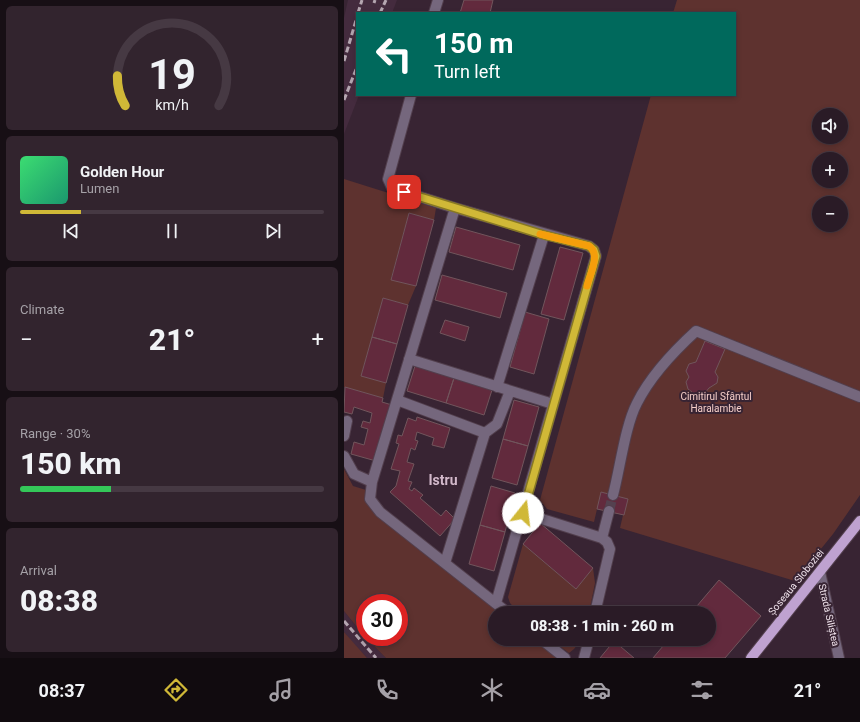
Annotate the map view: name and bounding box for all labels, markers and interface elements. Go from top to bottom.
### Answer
text: 150 m [434,27,513,60]
icon: left [368,28,420,80]
text: 19 [148,50,196,99]
text: Turn left [434,61,500,82]
text: km/h [155,97,189,113]
map controls [812,108,848,232]
button: sound [812,108,848,144]
button: + [812,152,848,188]
text: Golden Hour [80,163,164,181]
pin [387,175,421,209]
text: Lumen [80,181,119,196]
icon: arrive [393,181,415,203]
button: − [812,196,848,232]
icon: previous [60,220,82,242]
icon: pause [161,220,183,242]
icon: next [262,220,284,242]
text: Climate [20,302,64,317]
text: 21° [149,322,195,357]
text: − [20,327,33,352]
text: + [312,327,324,352]
park label: Cimitirul Sfântul Haralambie [680,391,752,414]
text: Range · 30% [20,426,90,441]
text: 150 km [20,446,122,481]
district label: Istru [429,472,458,488]
position arrow [502,492,544,534]
street label: Șoseaua Sloboziei [766,547,827,618]
text: Arrival [20,563,57,578]
text: 08:38 [20,583,98,618]
street label: Strada Siliștea [815,583,842,648]
speed limit sign: 30 [356,594,408,646]
text: 08:38 · 1 min · 260 m [530,617,674,635]
icon: directions [162,676,190,704]
icon: music [267,676,295,704]
icon: phone [373,676,401,704]
icon: climate [478,676,506,704]
icon: car [583,676,611,704]
icon: filters [688,676,716,704]
text: 08:37 [39,680,85,701]
text: 21° [794,680,821,701]

